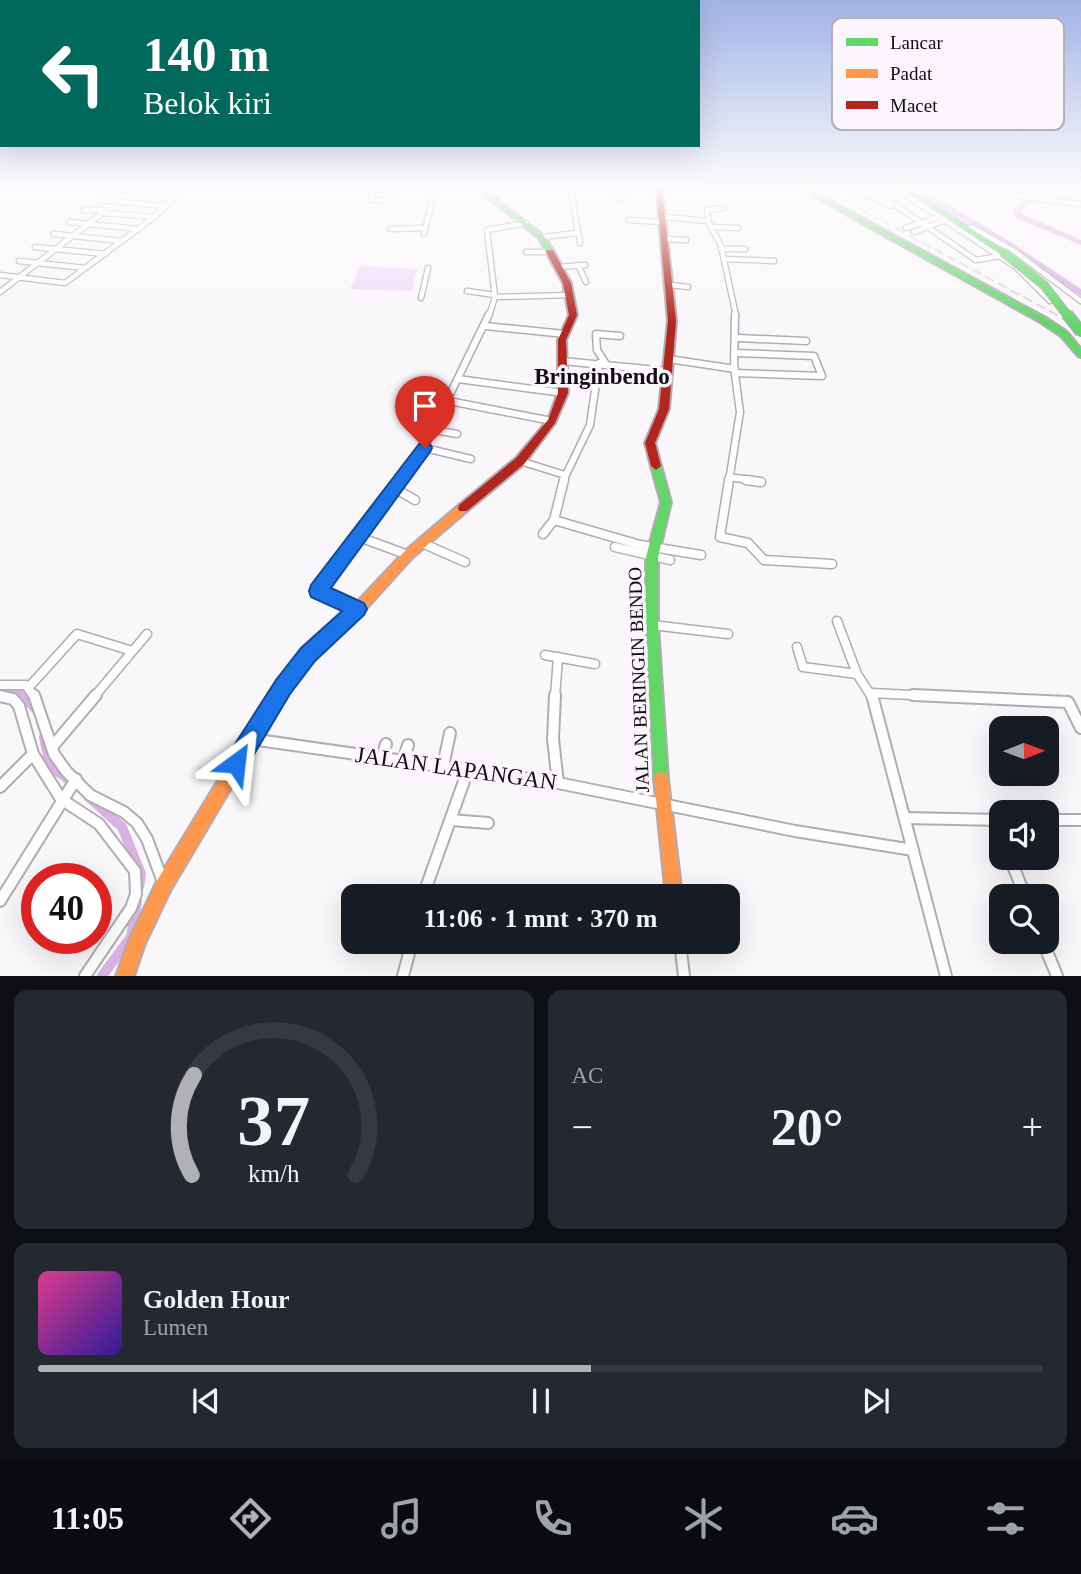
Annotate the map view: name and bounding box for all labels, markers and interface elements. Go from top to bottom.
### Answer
legend [832,18,1064,130]
text: 140 m [143,27,270,82]
icon: left [28,28,119,119]
text: Lancar [890,32,943,53]
text: Padat [890,63,933,84]
text: Belok kiri [143,85,272,121]
text: Macet [890,95,938,116]
district label: Bringinbendo [534,364,670,389]
pin [395,376,455,448]
icon: arrive [406,387,444,425]
street label: JALAN BERINGIN BENDO [624,567,653,793]
north arrow [989,716,1059,786]
map controls [989,716,1059,954]
position arrow [199,726,273,800]
street label: JALAN LAPANGAN [354,742,559,795]
button: sound [989,800,1059,870]
speed limit sign: 40 [21,863,112,954]
button: search [989,884,1059,954]
text: 11:06 · 1 mnt · 370 m [424,904,658,933]
text: AC [572,1063,603,1088]
text: 37 [237,1081,310,1162]
text: 20° [771,1099,844,1156]
text: − [572,1106,593,1148]
text: + [1022,1106,1043,1148]
text: km/h [248,1160,300,1187]
text: Golden Hour [143,1285,290,1314]
text: Lumen [143,1315,208,1340]
icon: previous [187,1382,225,1420]
icon: pause [522,1382,560,1420]
icon: next [857,1382,895,1420]
icon: directions [226,1494,275,1543]
icon: music [377,1494,426,1543]
icon: phone [528,1494,577,1543]
icon: climate [679,1494,728,1543]
icon: car [830,1494,879,1543]
icon: filters [981,1494,1030,1543]
text: 11:05 [51,1500,124,1536]

